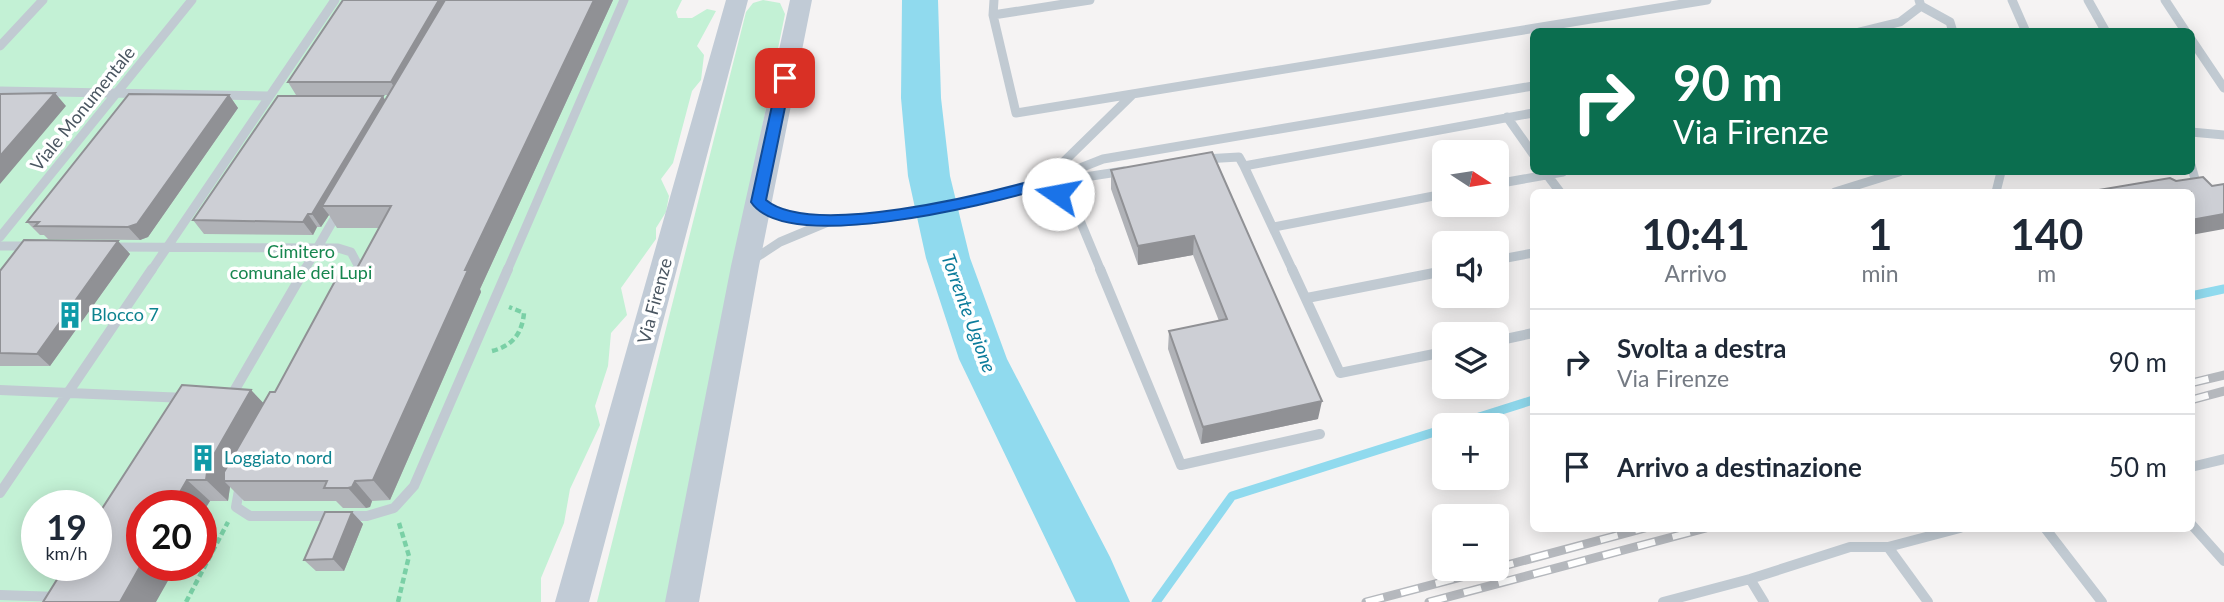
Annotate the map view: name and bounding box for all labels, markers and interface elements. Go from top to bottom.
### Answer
street label: Viale Monumentale [25,42,139,175]
pin [755,48,815,108]
text: 90 m [1673,53,1783,111]
icon: right [1558,56,1649,147]
icon: arrive [766,59,804,97]
text: Via Firenze [1673,112,1829,151]
north arrow [1432,140,1508,217]
map controls [1432,140,1509,581]
position arrow [1021,157,1095,231]
text: 10:41 [1642,209,1750,259]
text: 1 [1868,209,1892,259]
text: 140 [2010,209,2083,259]
button: sound [1432,231,1509,308]
park label: Cimitero comunale dei Lupi [230,240,372,283]
water label: Torrente Ugione [937,250,1002,376]
street label: Via Firenze [632,256,676,346]
text: Arrivo [1665,259,1727,287]
text: min [1861,259,1899,287]
text: m [2037,259,2056,287]
building icon: Blocco 7 [55,300,85,330]
place label: Blocco 7 [91,303,159,325]
button: layers [1432,322,1509,399]
text: Svolta a destra [1617,332,1787,364]
icon: right [1558,343,1596,381]
text: 90 m [2109,346,2167,378]
text: Via Firenze [1617,364,1729,392]
button: + [1432,413,1509,490]
building icon: Loggiato nord [188,443,218,473]
place label: Loggiato nord [224,446,332,468]
icon: arrive [1558,448,1596,486]
text: Arrivo a destinazione [1617,451,1862,483]
text: 50 m [2109,451,2167,483]
speed limit sign: 20 [126,490,217,581]
button: − [1432,504,1509,581]
text: 19 [46,505,87,547]
text: km/h [45,542,88,564]

